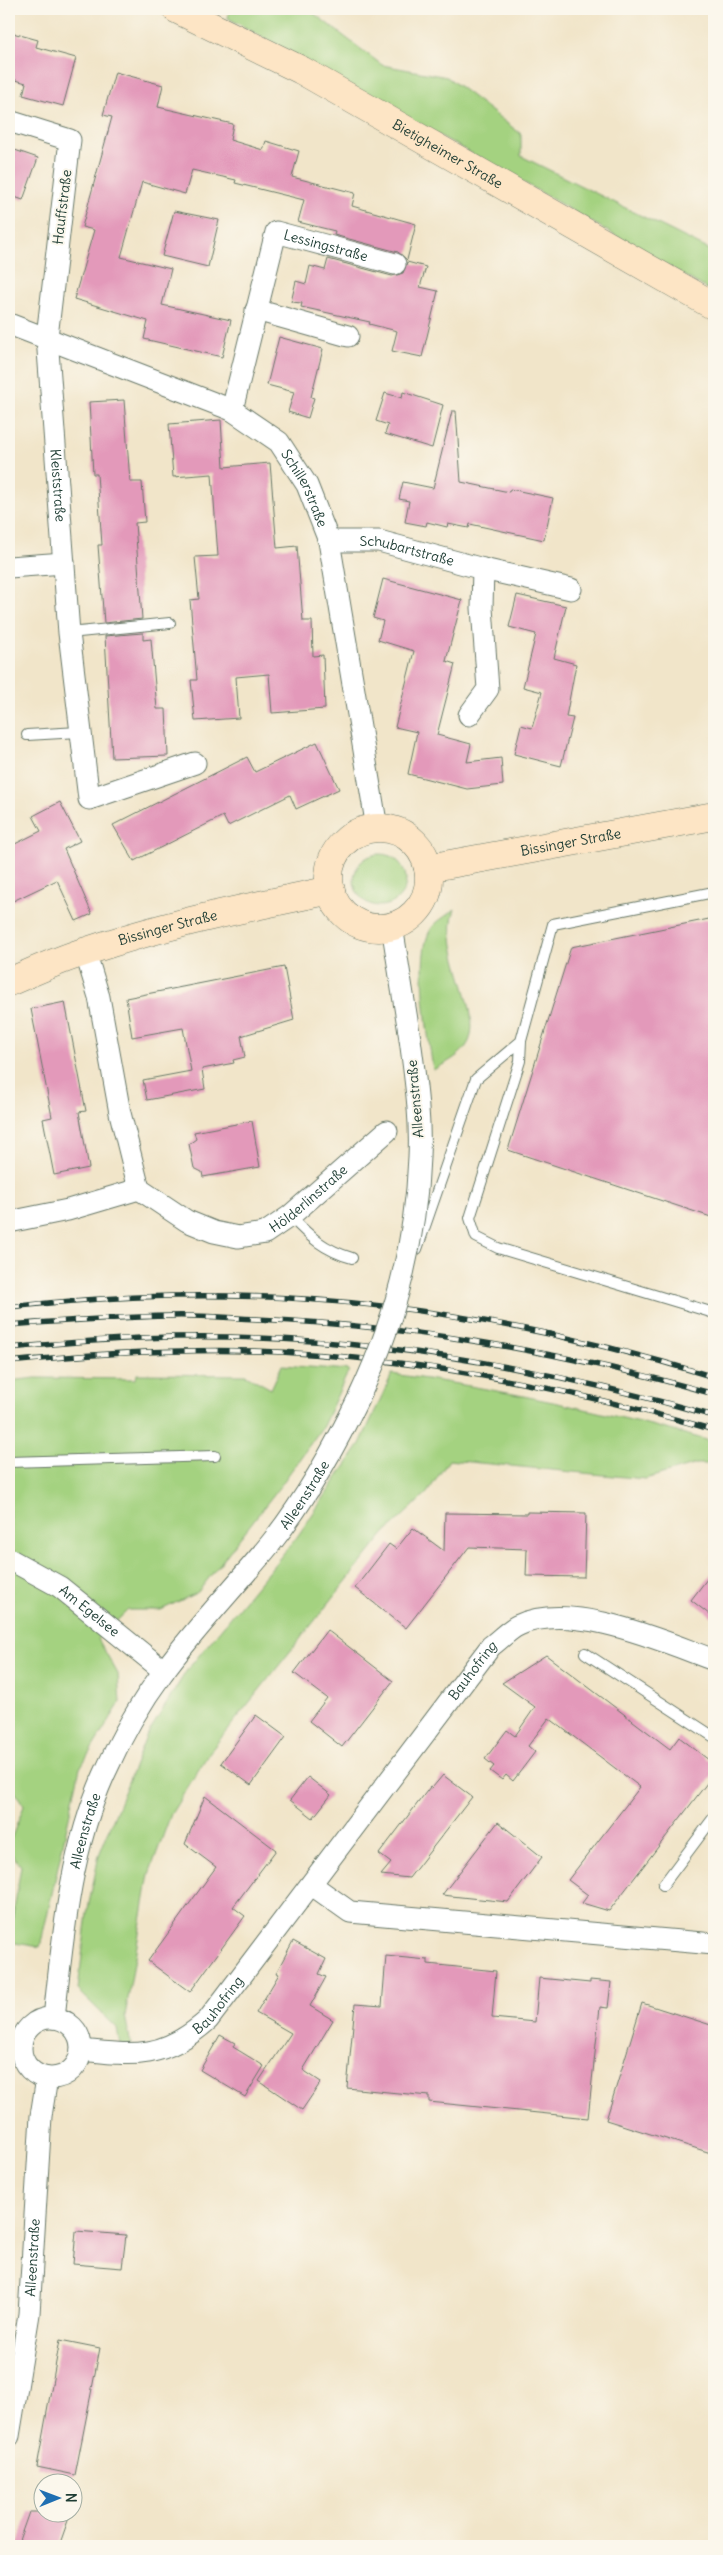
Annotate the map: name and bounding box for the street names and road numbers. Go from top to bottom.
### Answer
street label: Bietigheimer Straße [389,115,506,192]
street label: Hauffstraße [48,169,76,245]
street label: Lessingstraße [282,226,370,265]
street label: Schillerstraße [277,446,332,530]
street label: Kleiststraße [46,448,70,523]
street label: Schubartstraße [359,532,456,570]
street label: Bissinger Straße [519,824,622,860]
street label: Bissinger Straße [116,906,219,949]
street label: Alleenstraße [403,1059,427,1139]
street label: Hölderlinstraße [266,1161,351,1237]
street label: Alleenstraße [276,1457,333,1533]
street label: Am Egelsee [56,1581,123,1641]
street label: Bauhofring [444,1636,500,1704]
street label: Alleenstraße [66,1790,105,1871]
street label: Bauhofring [189,1972,247,2038]
street label: Alleenstraße [21,2218,44,2297]

